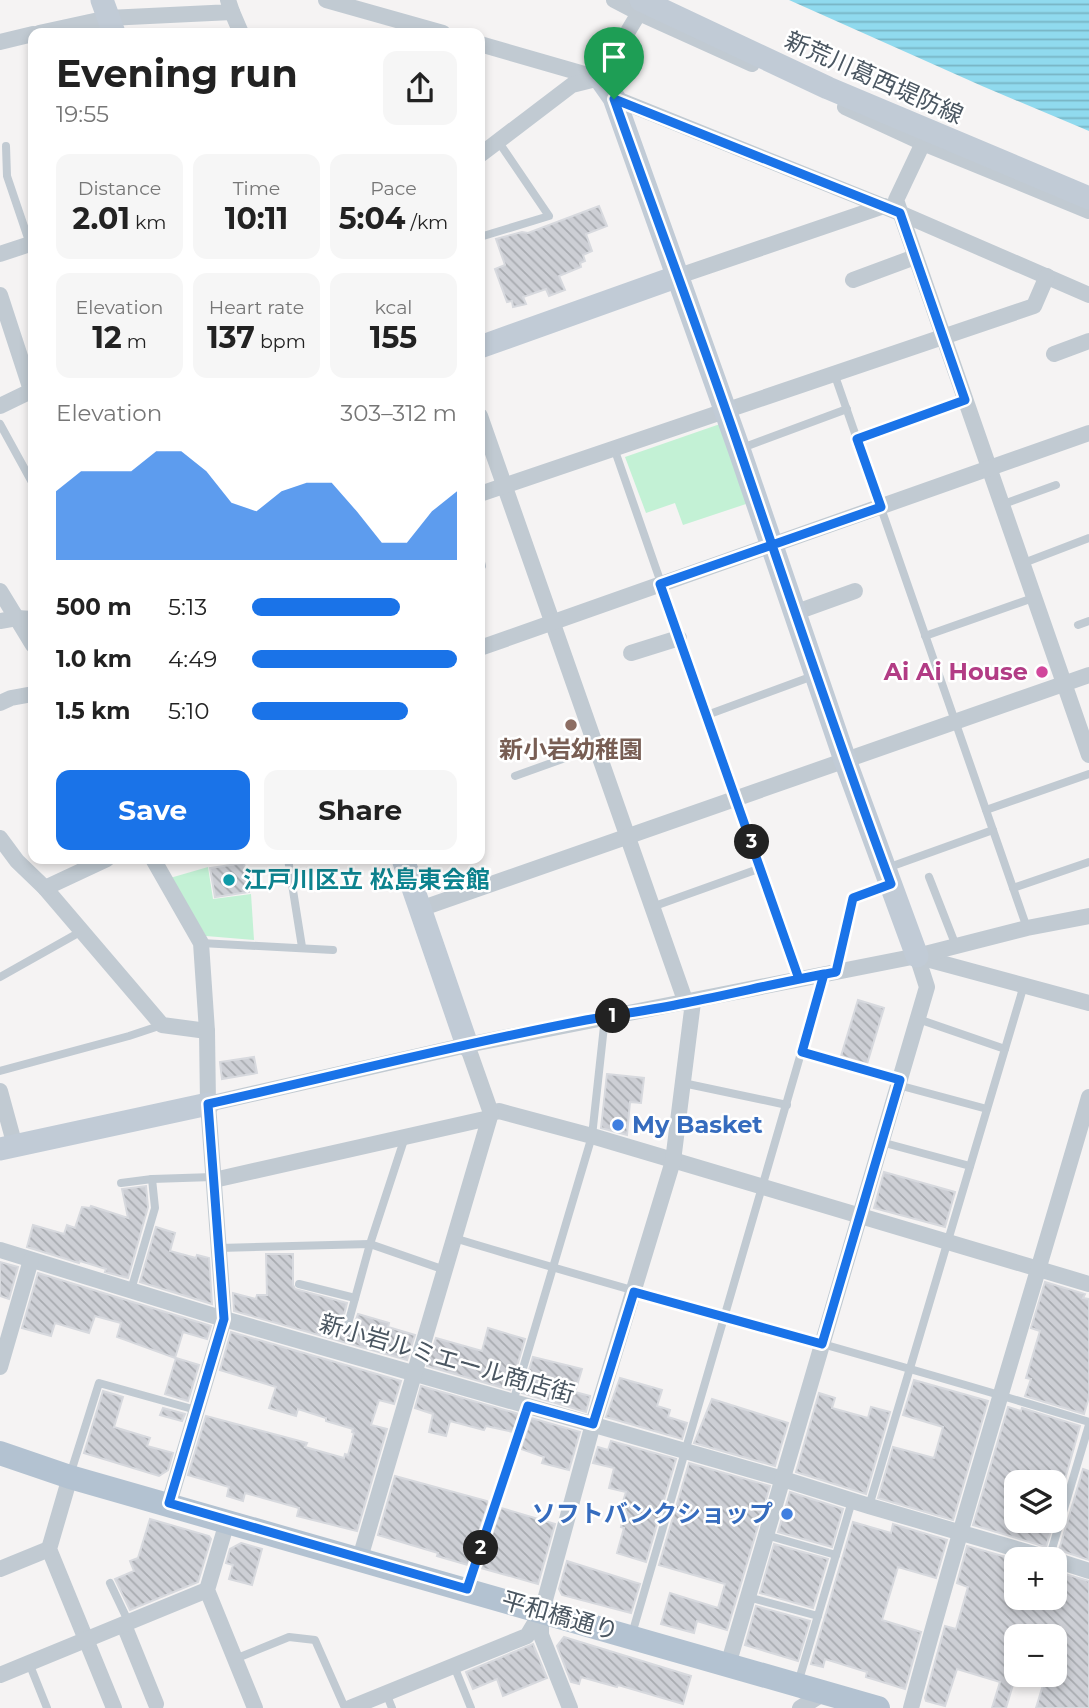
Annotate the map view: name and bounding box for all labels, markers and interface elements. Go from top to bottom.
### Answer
street label: 新荒川葛西堤防線 [781,25,968,130]
pin [584,27,644,99]
icon: arrive [595,38,633,76]
text: Evening run [56,50,298,97]
button: share [383,51,457,125]
text: 19:55 [56,100,109,128]
text: Distance [78,177,161,200]
text: Time [233,177,280,200]
text: Pace [370,177,417,200]
text: 2.01 [73,200,130,237]
text: 10:11 [225,200,288,237]
text: 5:04 [339,200,405,237]
text: km [130,211,166,234]
text: /km [405,211,448,234]
text: Elevation [76,296,163,319]
text: Heart rate [209,296,304,319]
text: kcal [375,296,412,319]
text: 12 [92,319,122,356]
text: 137 [207,319,255,356]
text: 155 [370,319,417,356]
text: m [122,330,147,353]
text: bpm [255,330,306,353]
text: Elevation [56,399,162,427]
text: 303–312 m [340,399,457,427]
text: 500 m [56,593,132,621]
text: 5:13 [168,593,207,621]
text: 1.0 km [56,645,132,673]
text: 4:49 [168,645,217,673]
place label: Ai Ai House [883,657,1028,686]
marker: Ai Ai House [1034,664,1050,680]
text: 1.5 km [56,697,130,725]
text: 5:10 [168,697,209,725]
marker: 新小岩幼稚園 [563,717,579,733]
place label: 新小岩幼稚園 [499,735,643,764]
button: Save [56,770,250,850]
button: Share [264,770,457,850]
pin: 3 [734,824,770,860]
text: 3 [746,830,757,853]
place label: 江戸川区立 松島東会館 [243,865,490,894]
marker: 江戸川区立 松島東会館 [221,872,237,888]
pin: 1 [596,998,630,1034]
text: 1 [609,1004,616,1027]
place label: My Basket [632,1110,763,1139]
marker: My Basket [610,1117,626,1133]
street label: 新小岩ルミエール商店街 [316,1308,578,1409]
map controls [1004,1470,1067,1687]
button: layers [1004,1470,1067,1533]
place label: ソフトバンクショップ [532,1499,773,1528]
marker: ソフトバンクショップ [779,1506,795,1522]
pin: 2 [463,1530,498,1566]
text: 2 [475,1536,486,1559]
button: + [1004,1547,1067,1610]
street label: 平和橋通り [498,1585,622,1646]
button: − [1004,1624,1067,1687]

